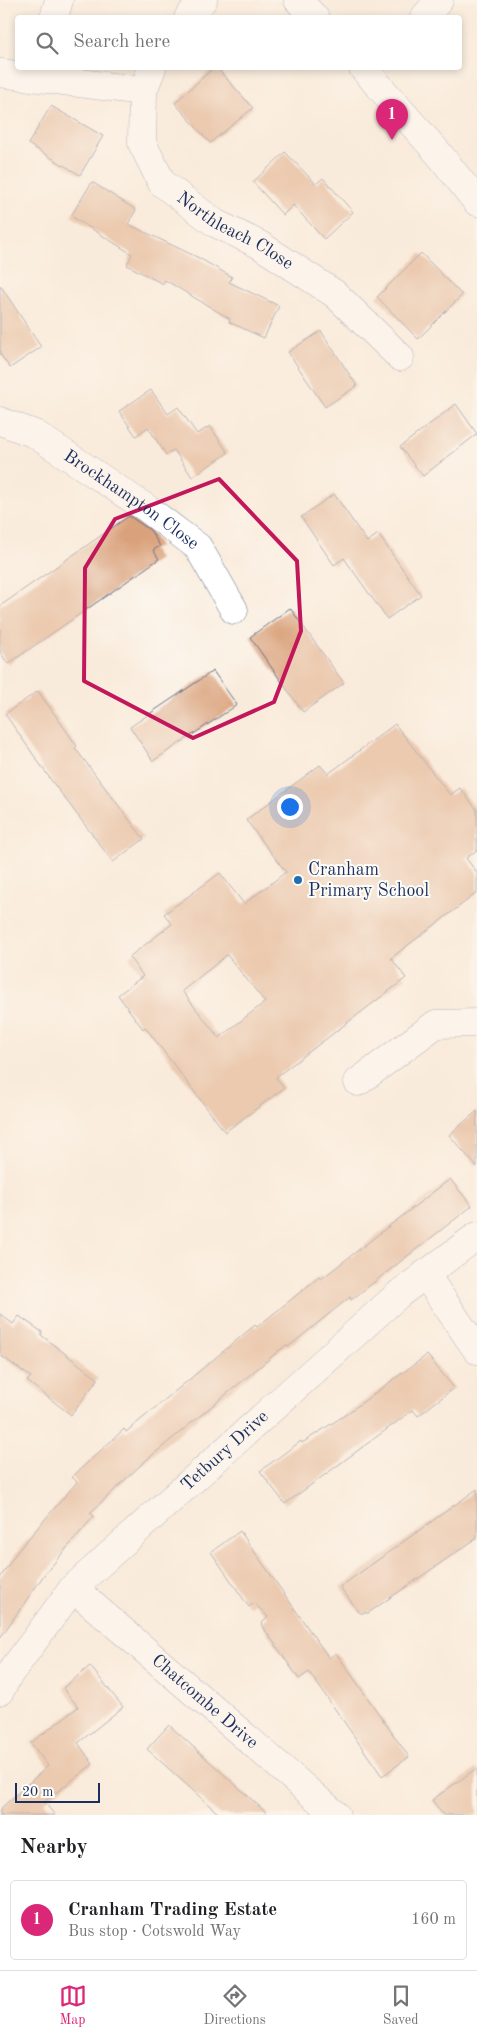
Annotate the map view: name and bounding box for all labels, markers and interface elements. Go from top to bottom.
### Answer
search box [15,15,462,70]
icon: search [33,29,61,57]
text: Search here [73,33,170,52]
pin: 1 [376,99,408,140]
street label: Northleach Close [173,188,296,273]
street label: Brockhampton Close [60,447,202,553]
your location [277,794,303,820]
place label: Cranham Primary School [308,861,429,900]
marker: Cranham Primary School [292,874,304,886]
street label: Tetbury Drive [178,1407,272,1495]
street label: Chatcombe Drive [148,1651,261,1752]
scale bar [15,1780,100,1803]
text: 20 m [22,1785,53,1799]
text: Nearby [20,1837,88,1858]
text: Cranham Trading Estate [68,1901,277,1920]
text: 1 [32,1912,42,1928]
text: 160 m [411,1912,456,1928]
text: Bus stop · Cotswold Way [68,1924,241,1940]
tab: Map [59,1982,87,2029]
tab: Directions [204,1982,266,2029]
tab: Saved [383,1982,418,2029]

